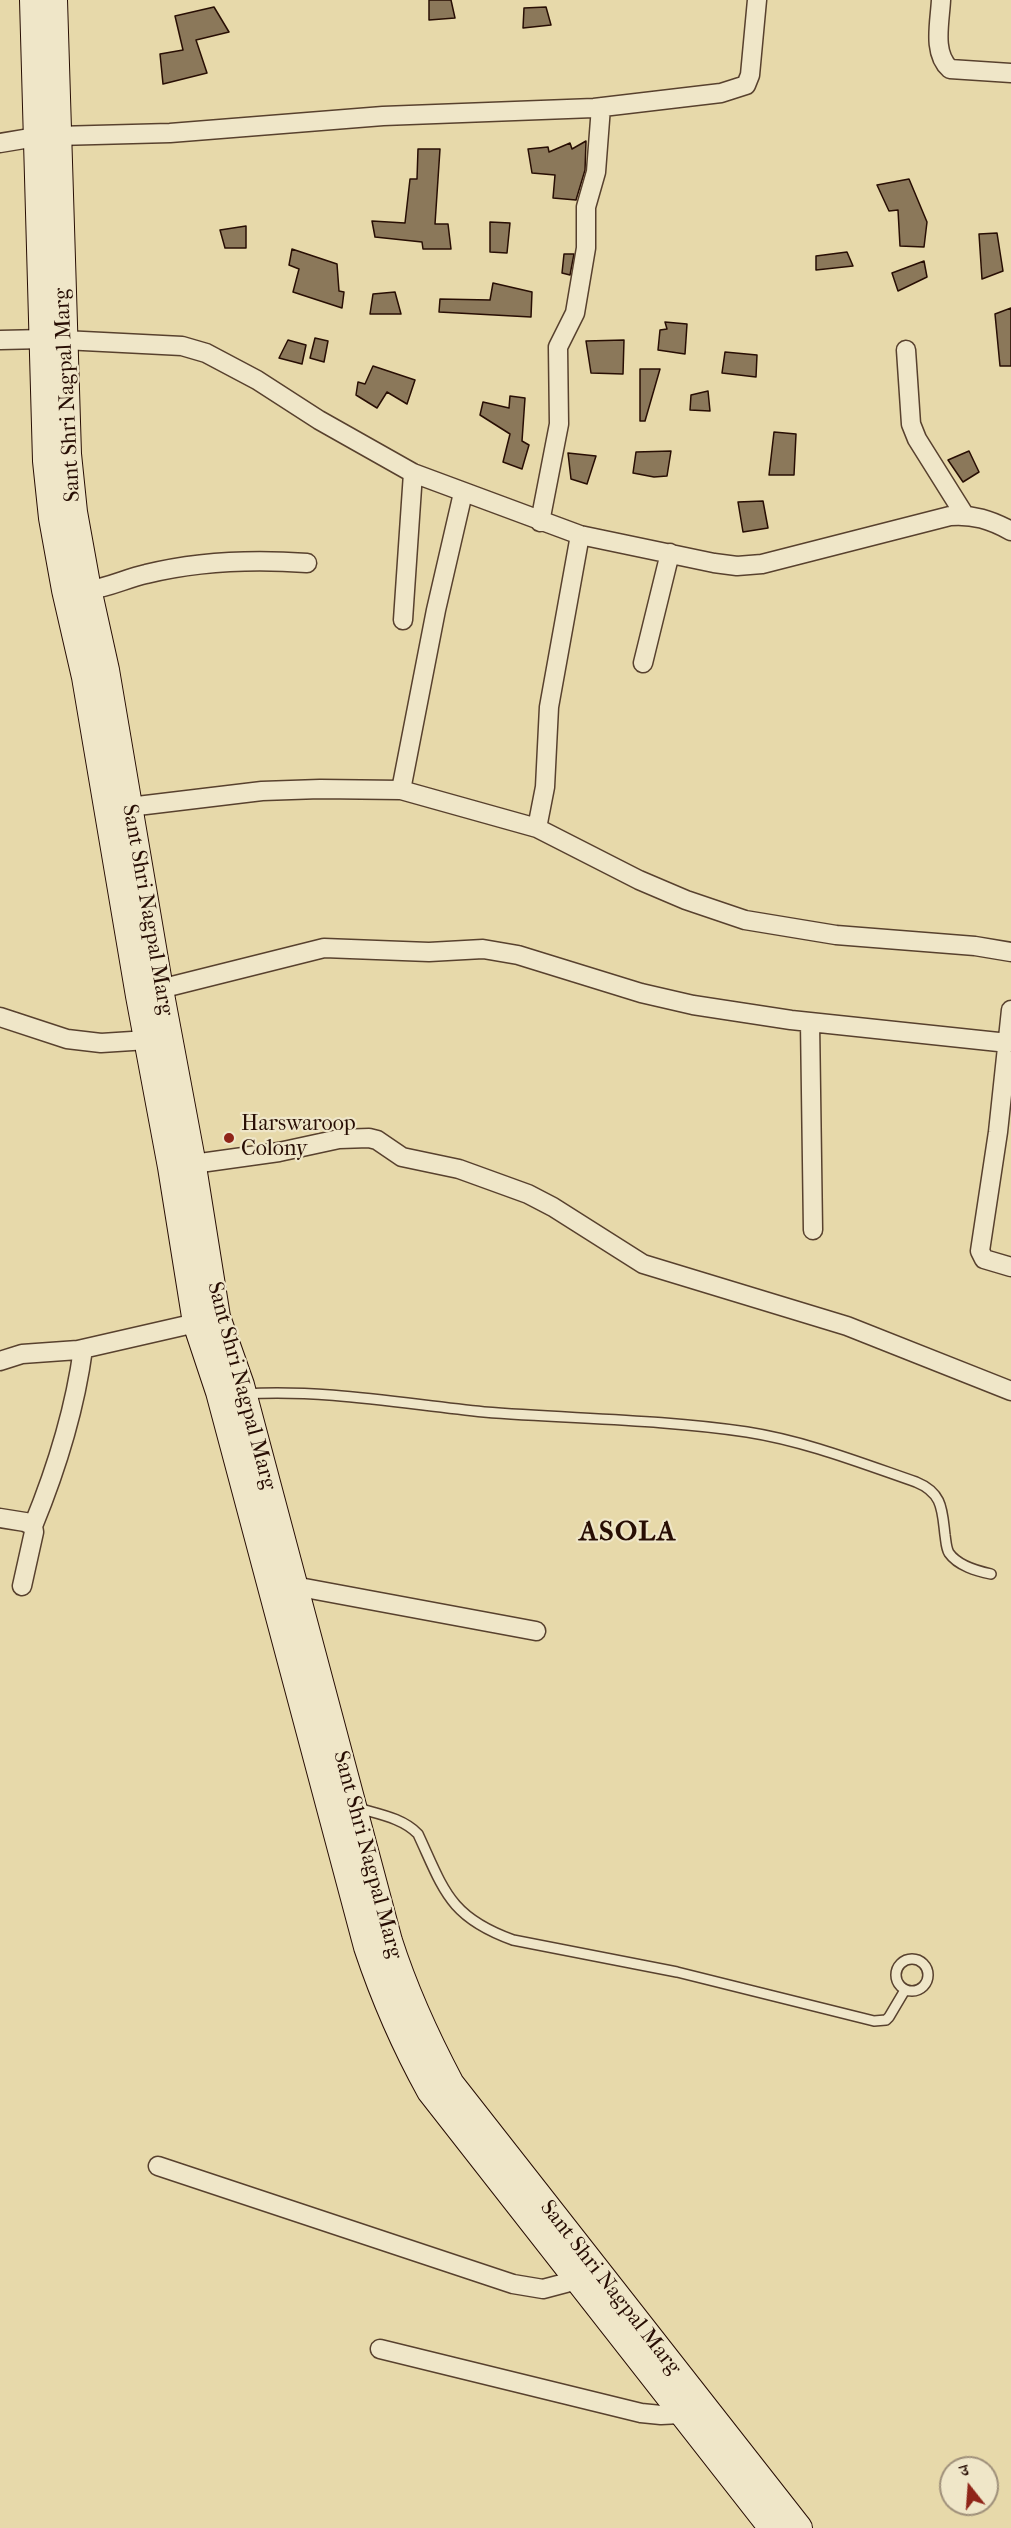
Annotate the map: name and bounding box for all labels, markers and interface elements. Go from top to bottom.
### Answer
street label: Sant Shri Nagpal Marg [49,287,87,503]
street label: Sant Shri Nagpal Marg [115,802,179,1018]
place label: Harswaroop Colony [241,1112,356,1164]
marker: Harswaroop Colony [222,1131,236,1145]
street label: Sant Shri Nagpal Marg [201,1279,281,1493]
district label: ASOLA [579,1516,677,1550]
street label: Sant Shri Nagpal Marg [327,1748,407,1962]
street label: Sant Shri Nagpal Marg [534,2195,686,2381]
north arrow [939,2456,999,2516]
text: उ [957,2460,971,2480]

